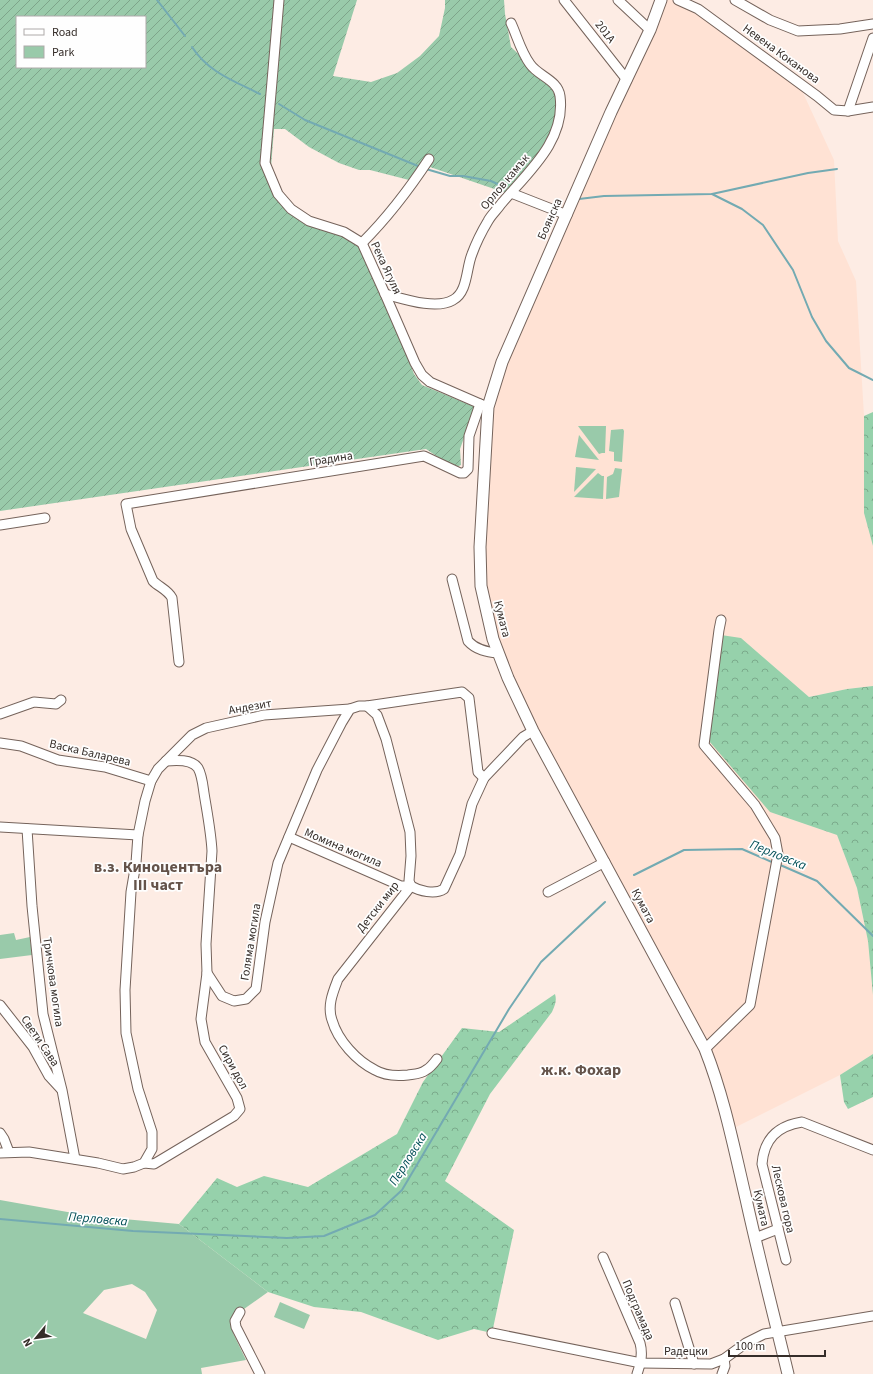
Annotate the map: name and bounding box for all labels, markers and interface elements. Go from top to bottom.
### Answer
legend [16,16,146,68]
street label: 201А [591,17,620,47]
street label: Невена Коканова [739,20,823,88]
text: Road [52,24,78,41]
text: Park [52,44,74,61]
street label: Орлов камък [476,150,534,214]
street label: Боянска [533,196,567,242]
street label: Река Ягуля [366,239,406,297]
street label: Градина [308,447,354,471]
street label: Кумата [489,599,515,639]
street label: Андезит [227,695,273,719]
street label: Васка Баларева [48,735,132,771]
street label: Момина могила [301,824,385,872]
water label: Перловска [747,836,809,875]
district label: в.з. Киноцентъра ІІІ част [94,856,222,896]
street label: Детски мир [353,878,404,936]
street label: Кумата [627,886,659,926]
street label: Голяма могила [237,902,265,982]
street label: Тричкова могила [38,936,68,1028]
street label: Свети Сава [17,1012,63,1070]
street label: Сири дол [214,1042,252,1092]
district label: ж.к. Фохар [541,1059,621,1081]
water label: Перловска [385,1129,431,1189]
street label: Лескова гора [767,1163,799,1235]
street label: Кумата [749,1188,773,1228]
water label: Перловска [68,1207,128,1231]
street label: Подграмада [618,1277,658,1343]
north arrow [16,1318,56,1358]
scale bar [729,1332,825,1358]
text: N [19,1336,36,1349]
text: 100 m [735,1338,765,1355]
street label: Радецки [664,1343,708,1360]

